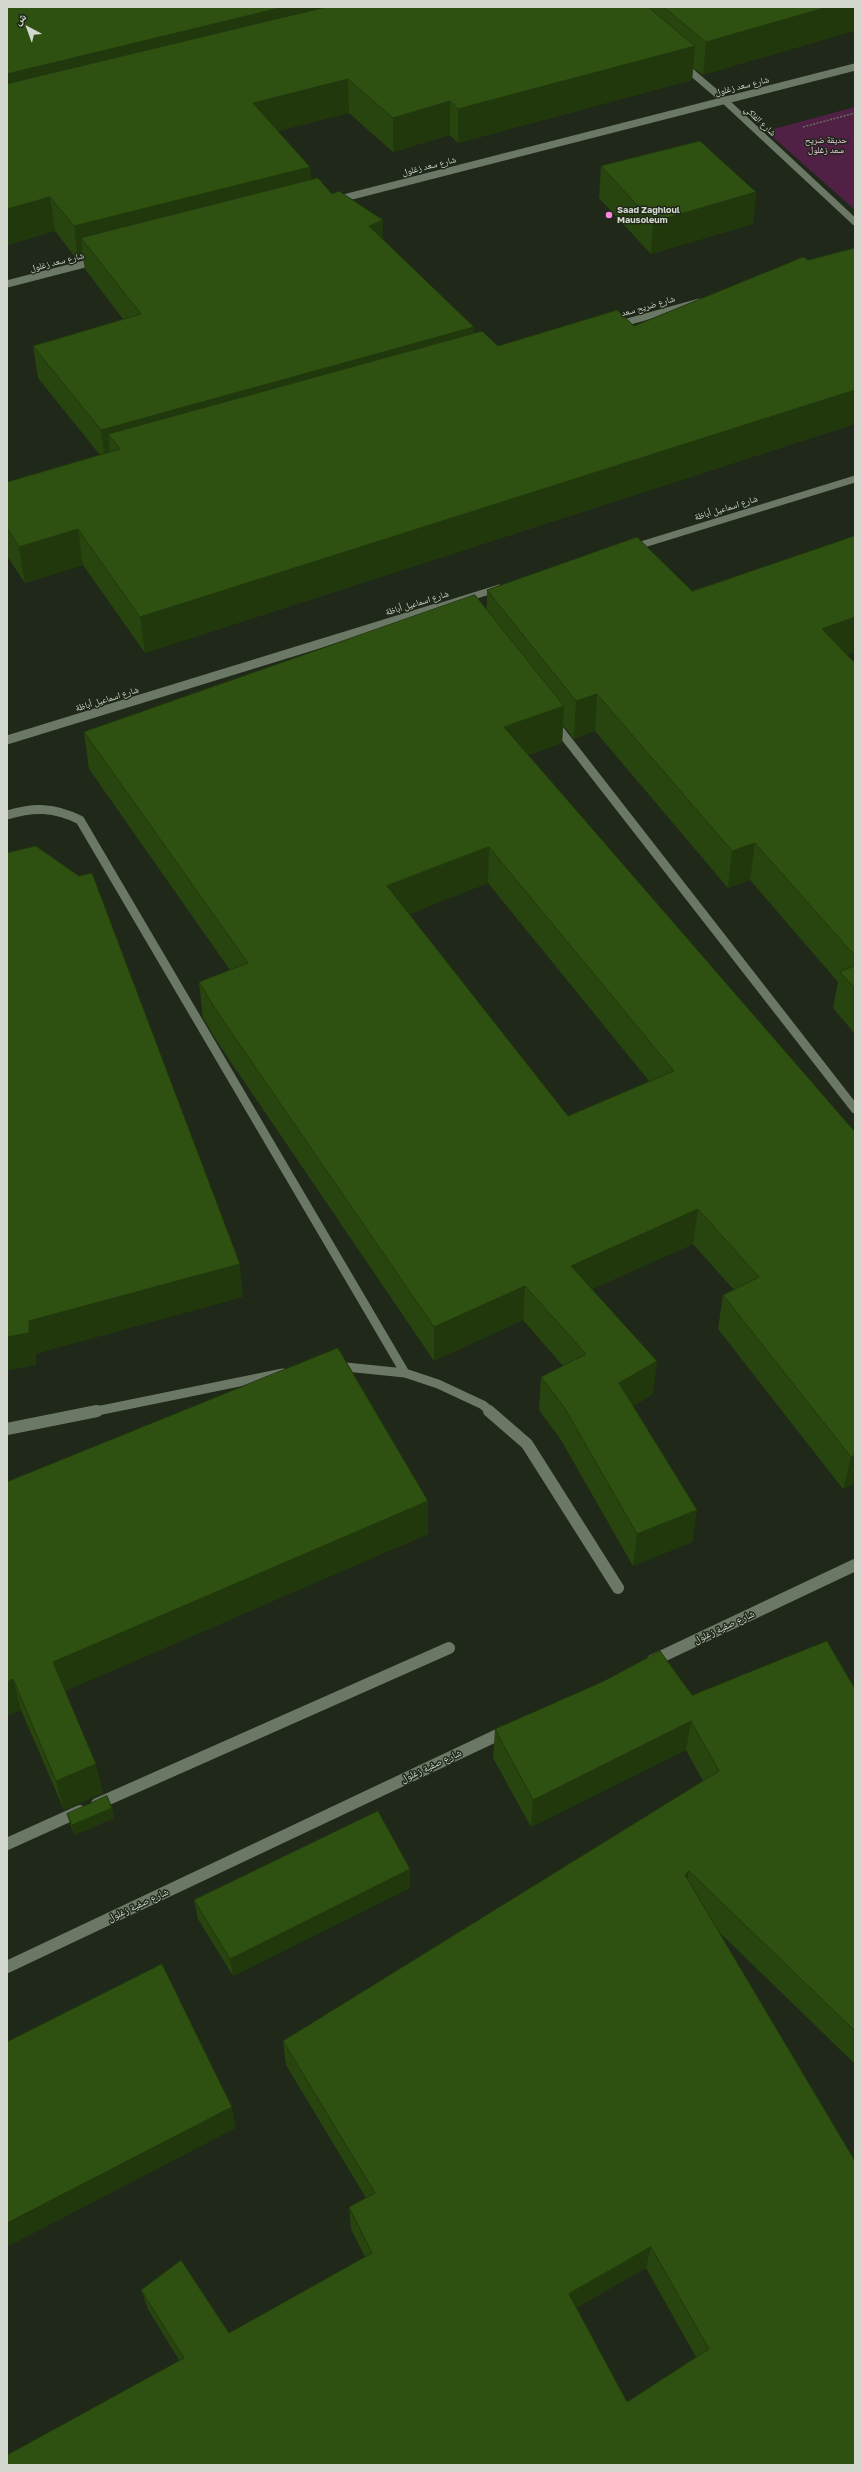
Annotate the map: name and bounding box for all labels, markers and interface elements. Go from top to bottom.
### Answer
north arrow [8,8,48,48]
text: ش [11,10,28,27]
street label: شارع سعد زغلول [714,74,770,98]
street label: شارع الفلكي [742,104,778,138]
park label: حديقة ضريح سعد زغلول [805,135,847,156]
street label: شارع سعد زغلول [401,154,457,178]
place label: Saad Zaghloul Mausoleum [617,205,680,226]
marker: Saad Zaghloul Mausoleum [604,210,614,220]
street label: شارع سعد زغلول [29,250,85,274]
street label: شارع ضريح سعد [620,293,676,319]
street label: شارع اسماعيل أباظة [693,493,759,523]
street label: شارع اسماعيل أباظة [384,588,450,618]
street label: شارع اسماعيل أباظة [74,684,140,714]
street label: شارع صفية زغلول [692,1608,756,1646]
street label: شارع صفية زغلول [399,1747,463,1785]
street label: شارع صفية زغلول [106,1886,170,1924]

